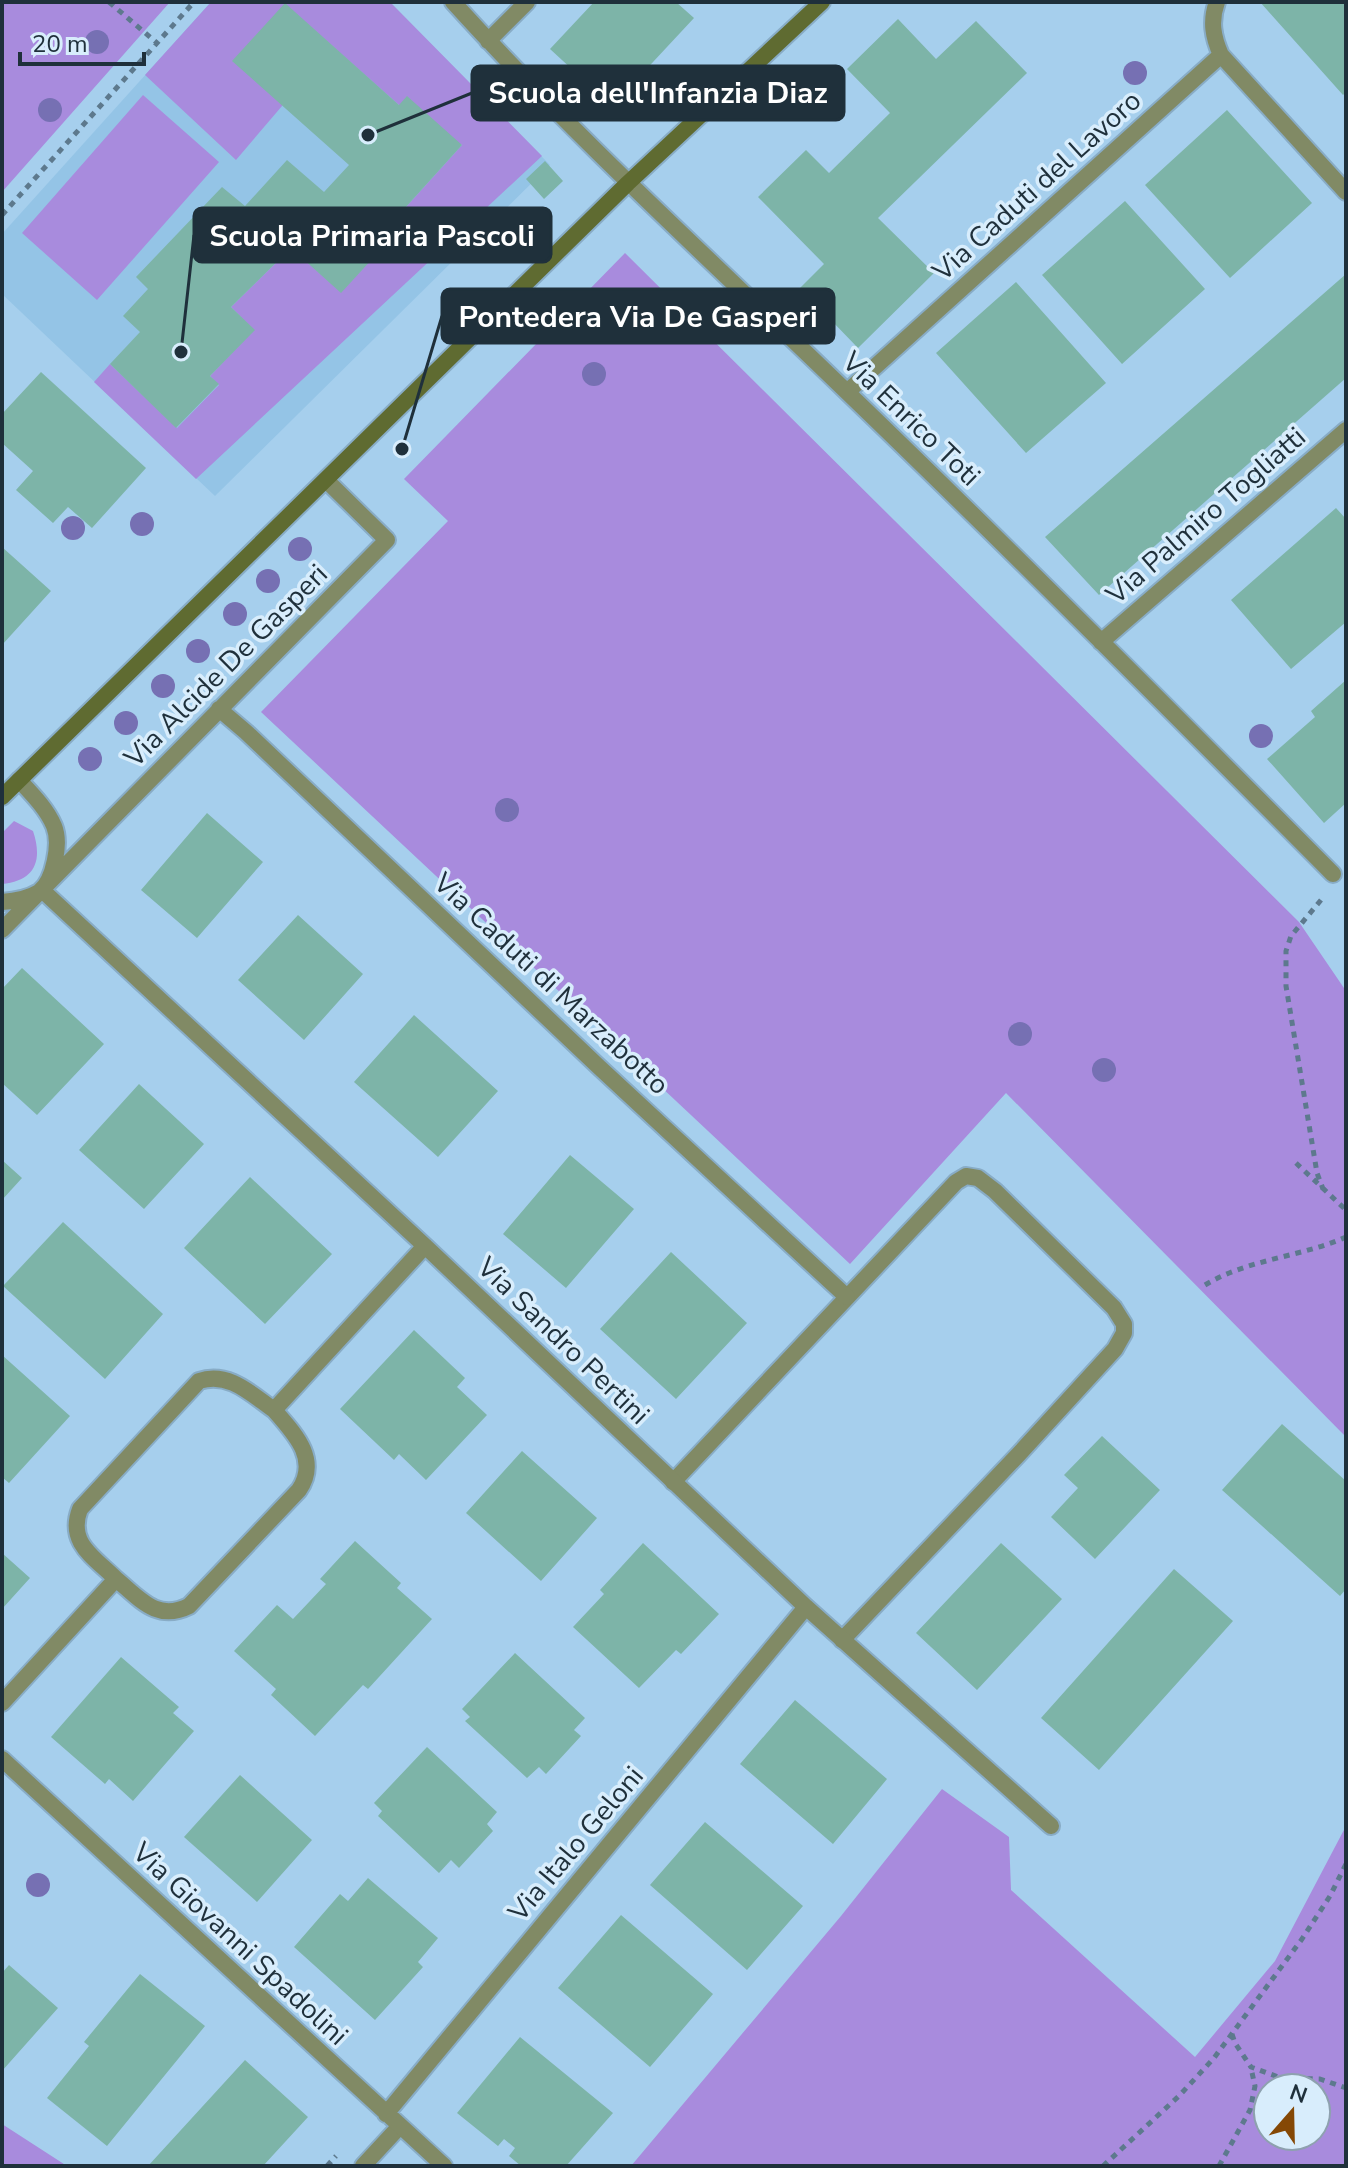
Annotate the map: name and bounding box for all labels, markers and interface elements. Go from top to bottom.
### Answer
scale bar [20,16,144,66]
text: 20 m [32,28,88,60]
callout: Scuola dell'Infanzia Diaz [472,66,844,120]
text: Scuola dell'Infanzia Diaz [488,73,828,114]
street label: Via Caduti del Lavoro [924,82,1149,291]
callout: Scuola Primaria Pascoli [194,208,551,262]
text: Scuola Primaria Pascoli [209,216,535,257]
callout: Pontedera Via De Gasperi [442,289,834,343]
text: Pontedera Via De Gasperi [458,297,818,338]
street label: Via Enrico Toti [833,343,988,495]
street label: Via Palmiro Togliatti [1097,419,1314,614]
street label: Via Alcide De Gasperi [115,556,336,777]
street label: Via Caduti di Marzabotto [424,864,677,1103]
street label: Via Sandro Pertini [468,1248,658,1433]
street label: Via Italo Geloni [499,1758,652,1930]
street label: Via Giovanni Spadolini [123,1833,356,2054]
north arrow [1252,2072,1332,2152]
text: N [1286,2077,1311,2111]

